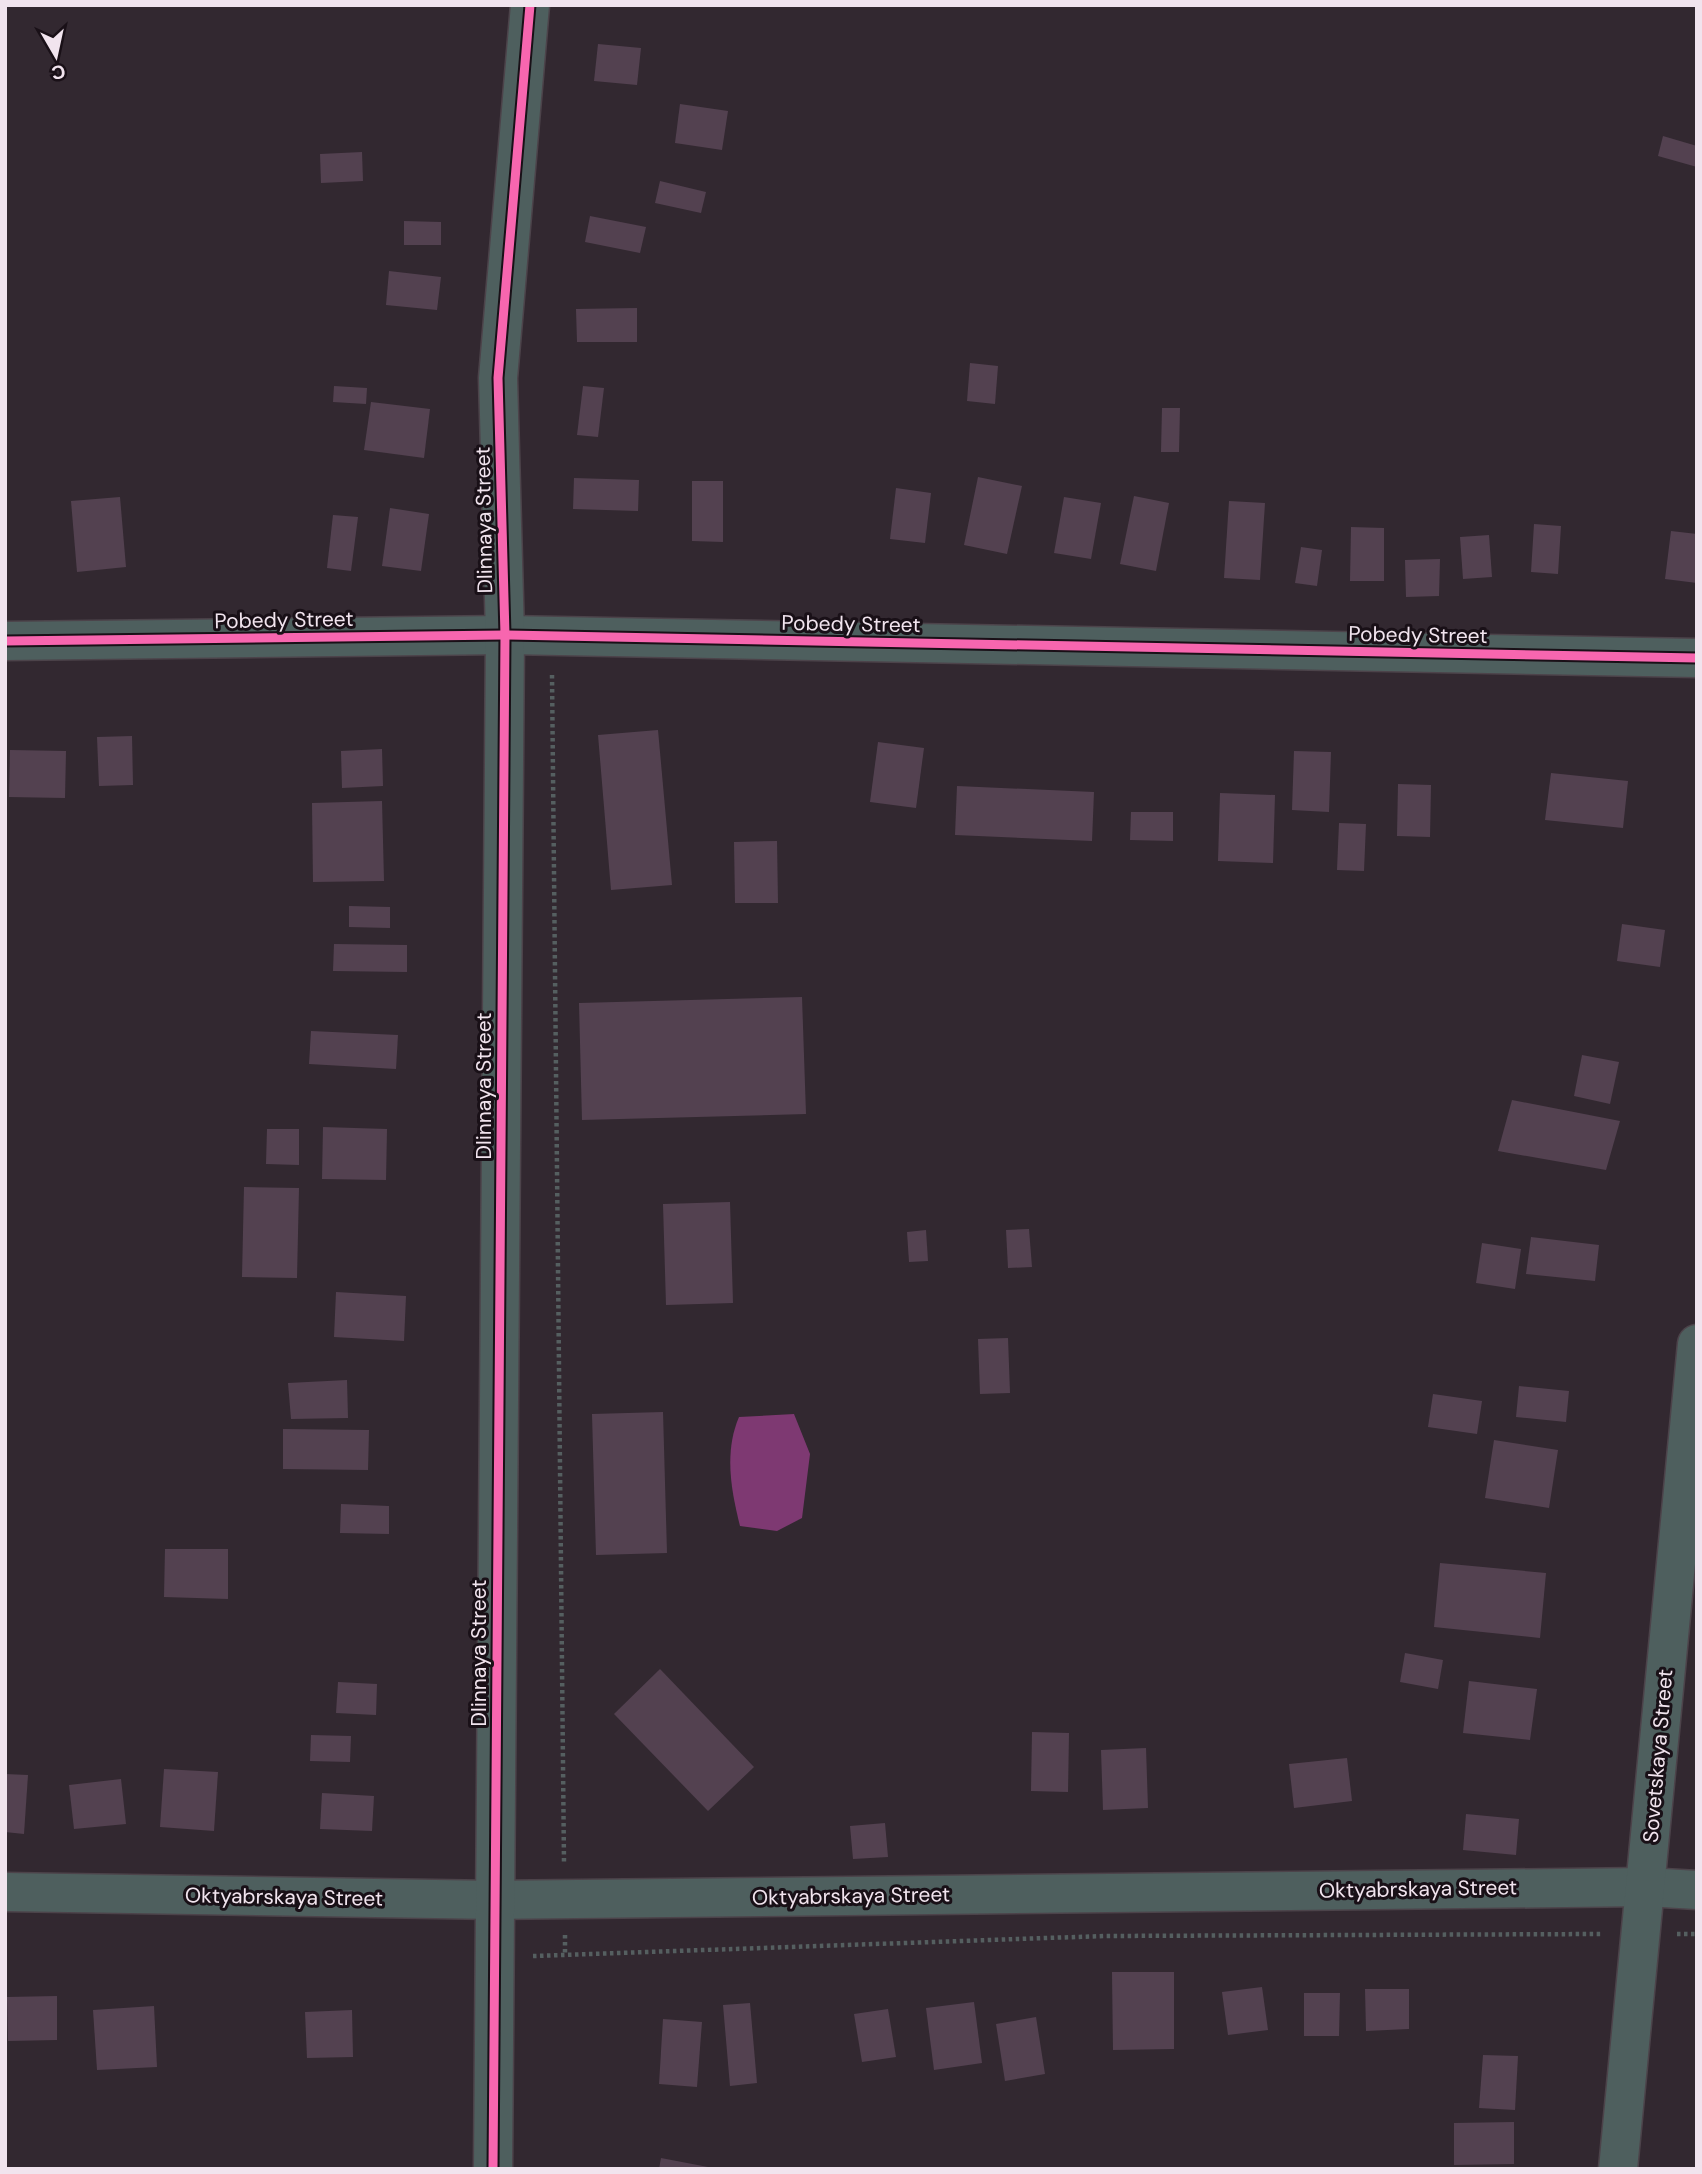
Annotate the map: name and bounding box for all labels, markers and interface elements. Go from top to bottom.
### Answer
north arrow [21,21,91,91]
text: С [50,59,67,86]
street label: Dlinnaya Street [469,446,499,594]
street label: Pobedy Street [214,605,354,635]
street label: Pobedy Street [781,609,921,639]
street label: Pobedy Street [1348,620,1488,650]
street label: Dlinnaya Street [470,1013,498,1159]
street label: Dlinnaya Street [465,1580,493,1726]
street label: Sovetskaya Street [1636,1668,1680,1844]
street label: Oktyabrskaya Street [1319,1873,1517,1905]
street label: Oktyabrskaya Street [752,1880,950,1912]
street label: Oktyabrskaya Street [185,1881,383,1913]

